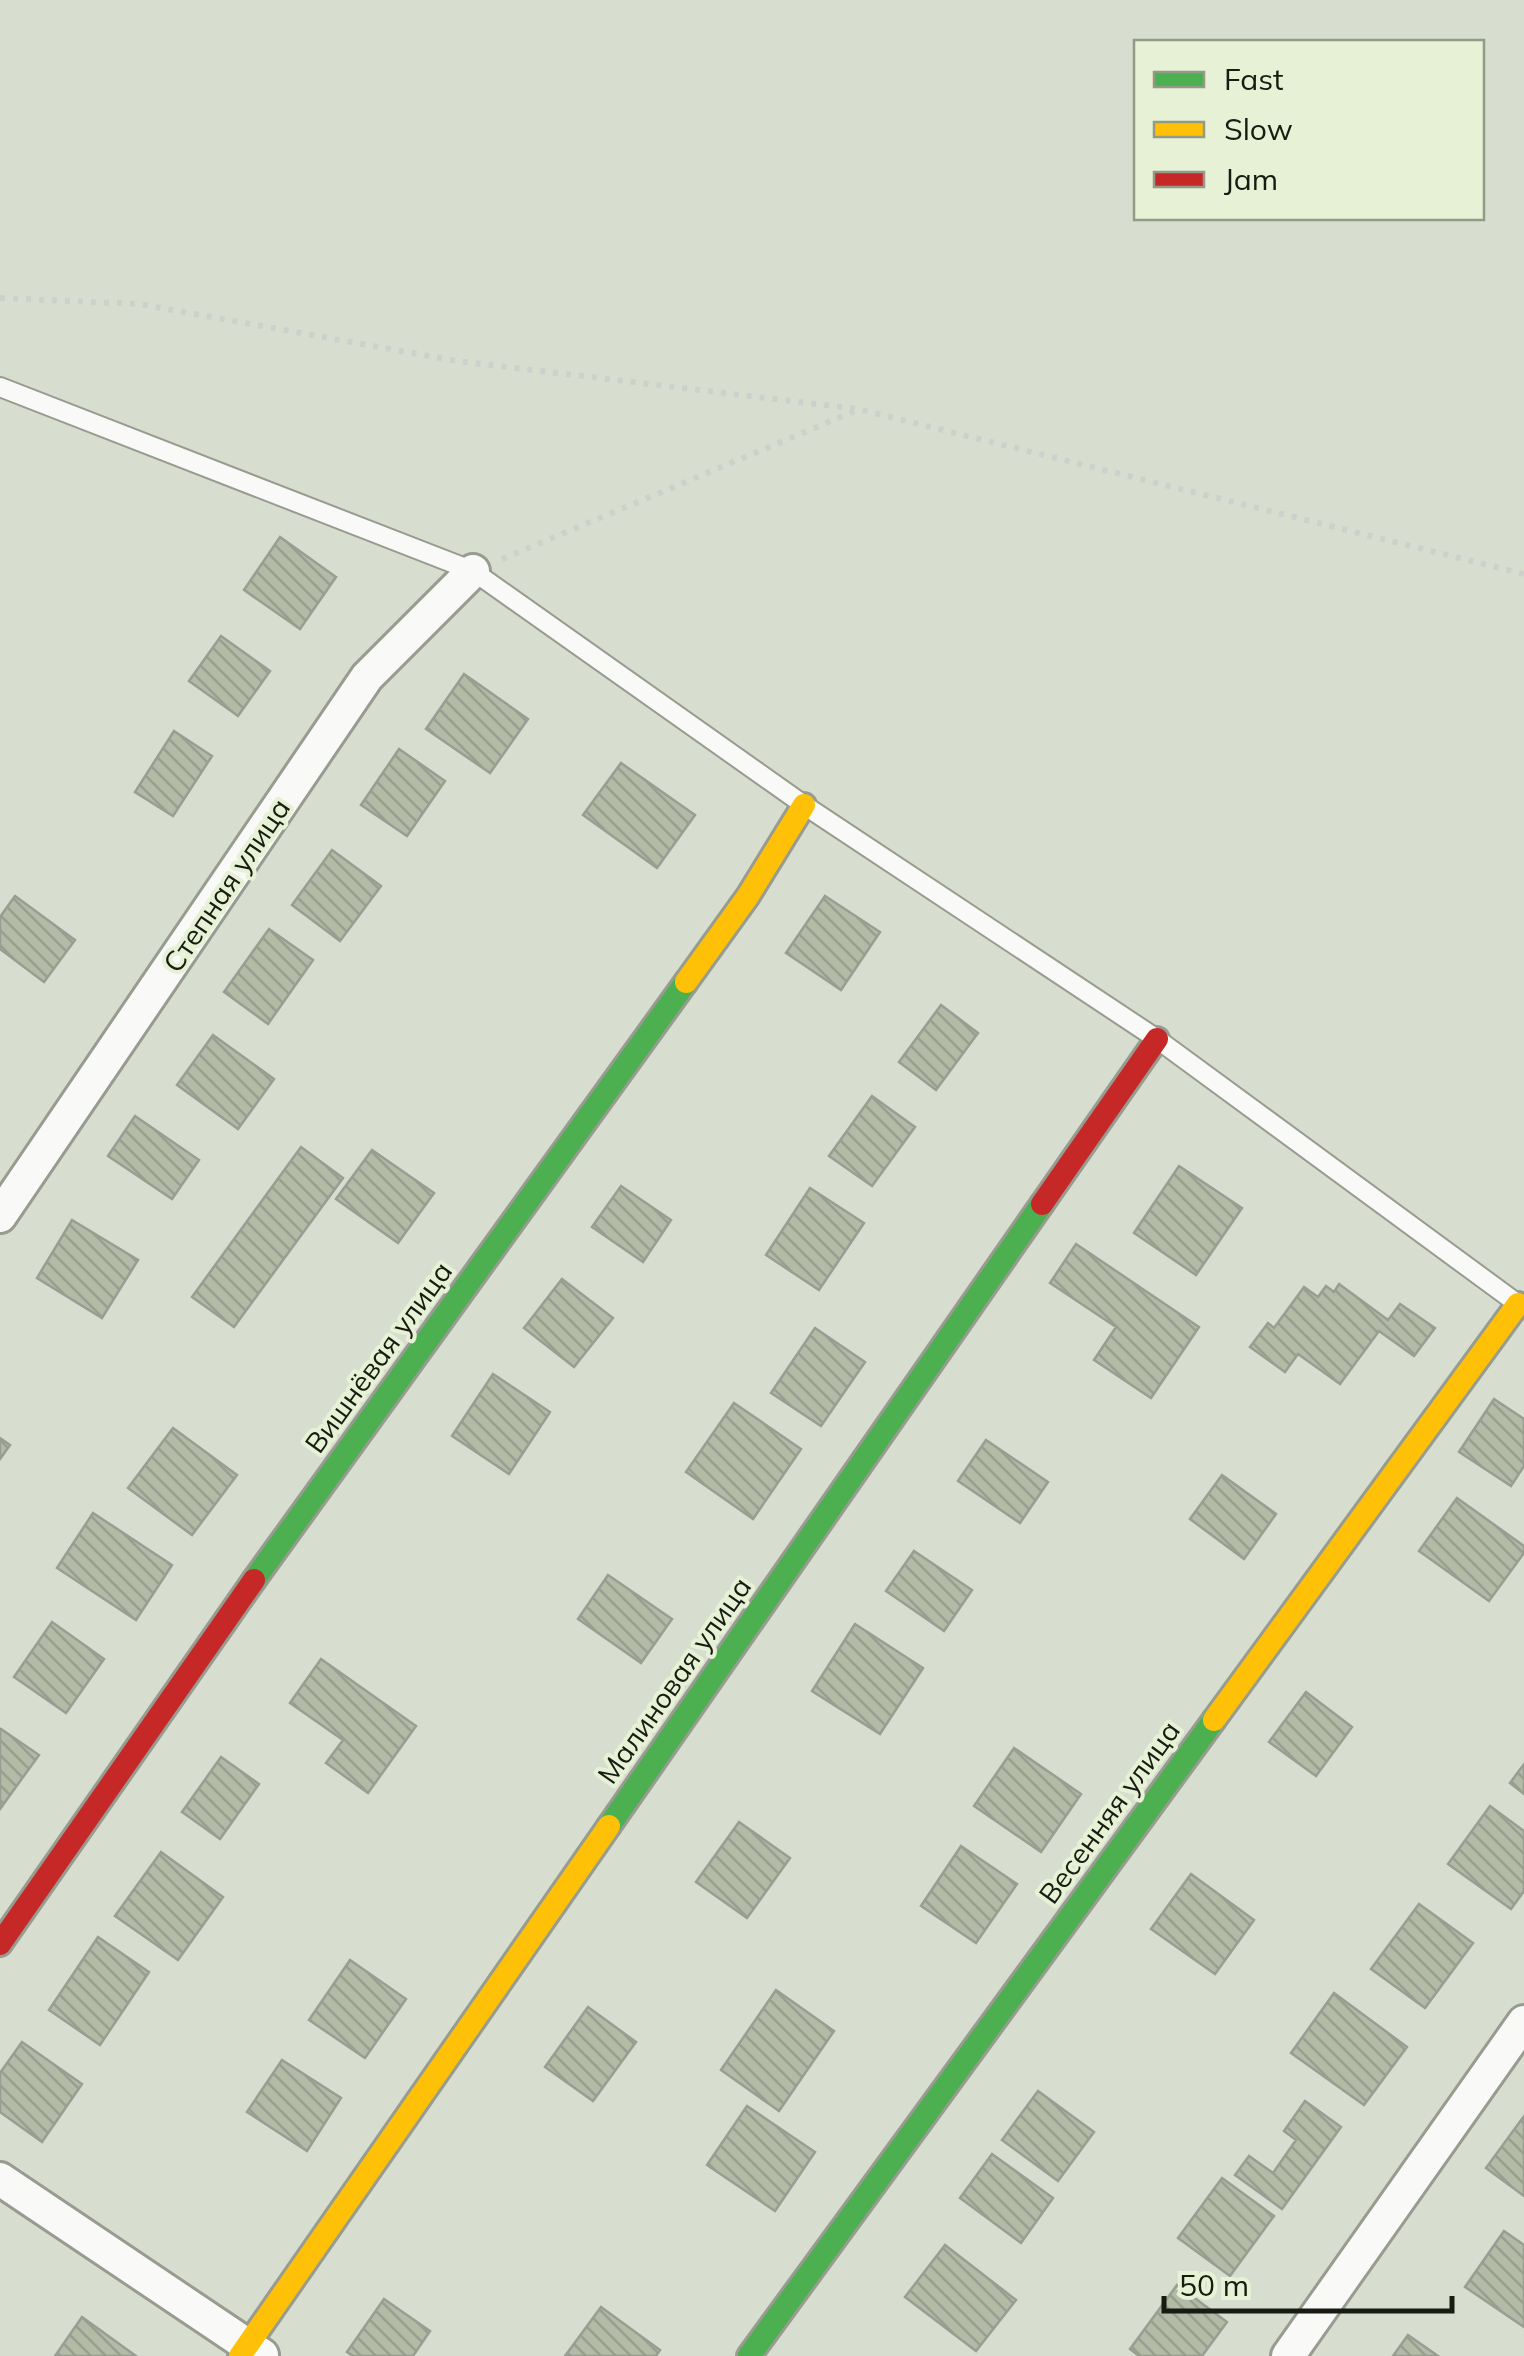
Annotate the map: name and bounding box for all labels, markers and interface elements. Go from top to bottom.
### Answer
legend [1134,40,1484,220]
text: Fast [1224,60,1284,98]
text: Slow [1224,110,1293,148]
text: Jam [1224,160,1278,198]
street label: Степная улица [155,791,297,979]
street label: Вишнёвая улица [297,1255,459,1459]
street label: Малиновая улица [590,1570,758,1790]
street label: Весенняя улица [1031,1714,1187,1910]
scale bar [1164,2251,1452,2313]
text: 50 m [1179,2266,1249,2304]

